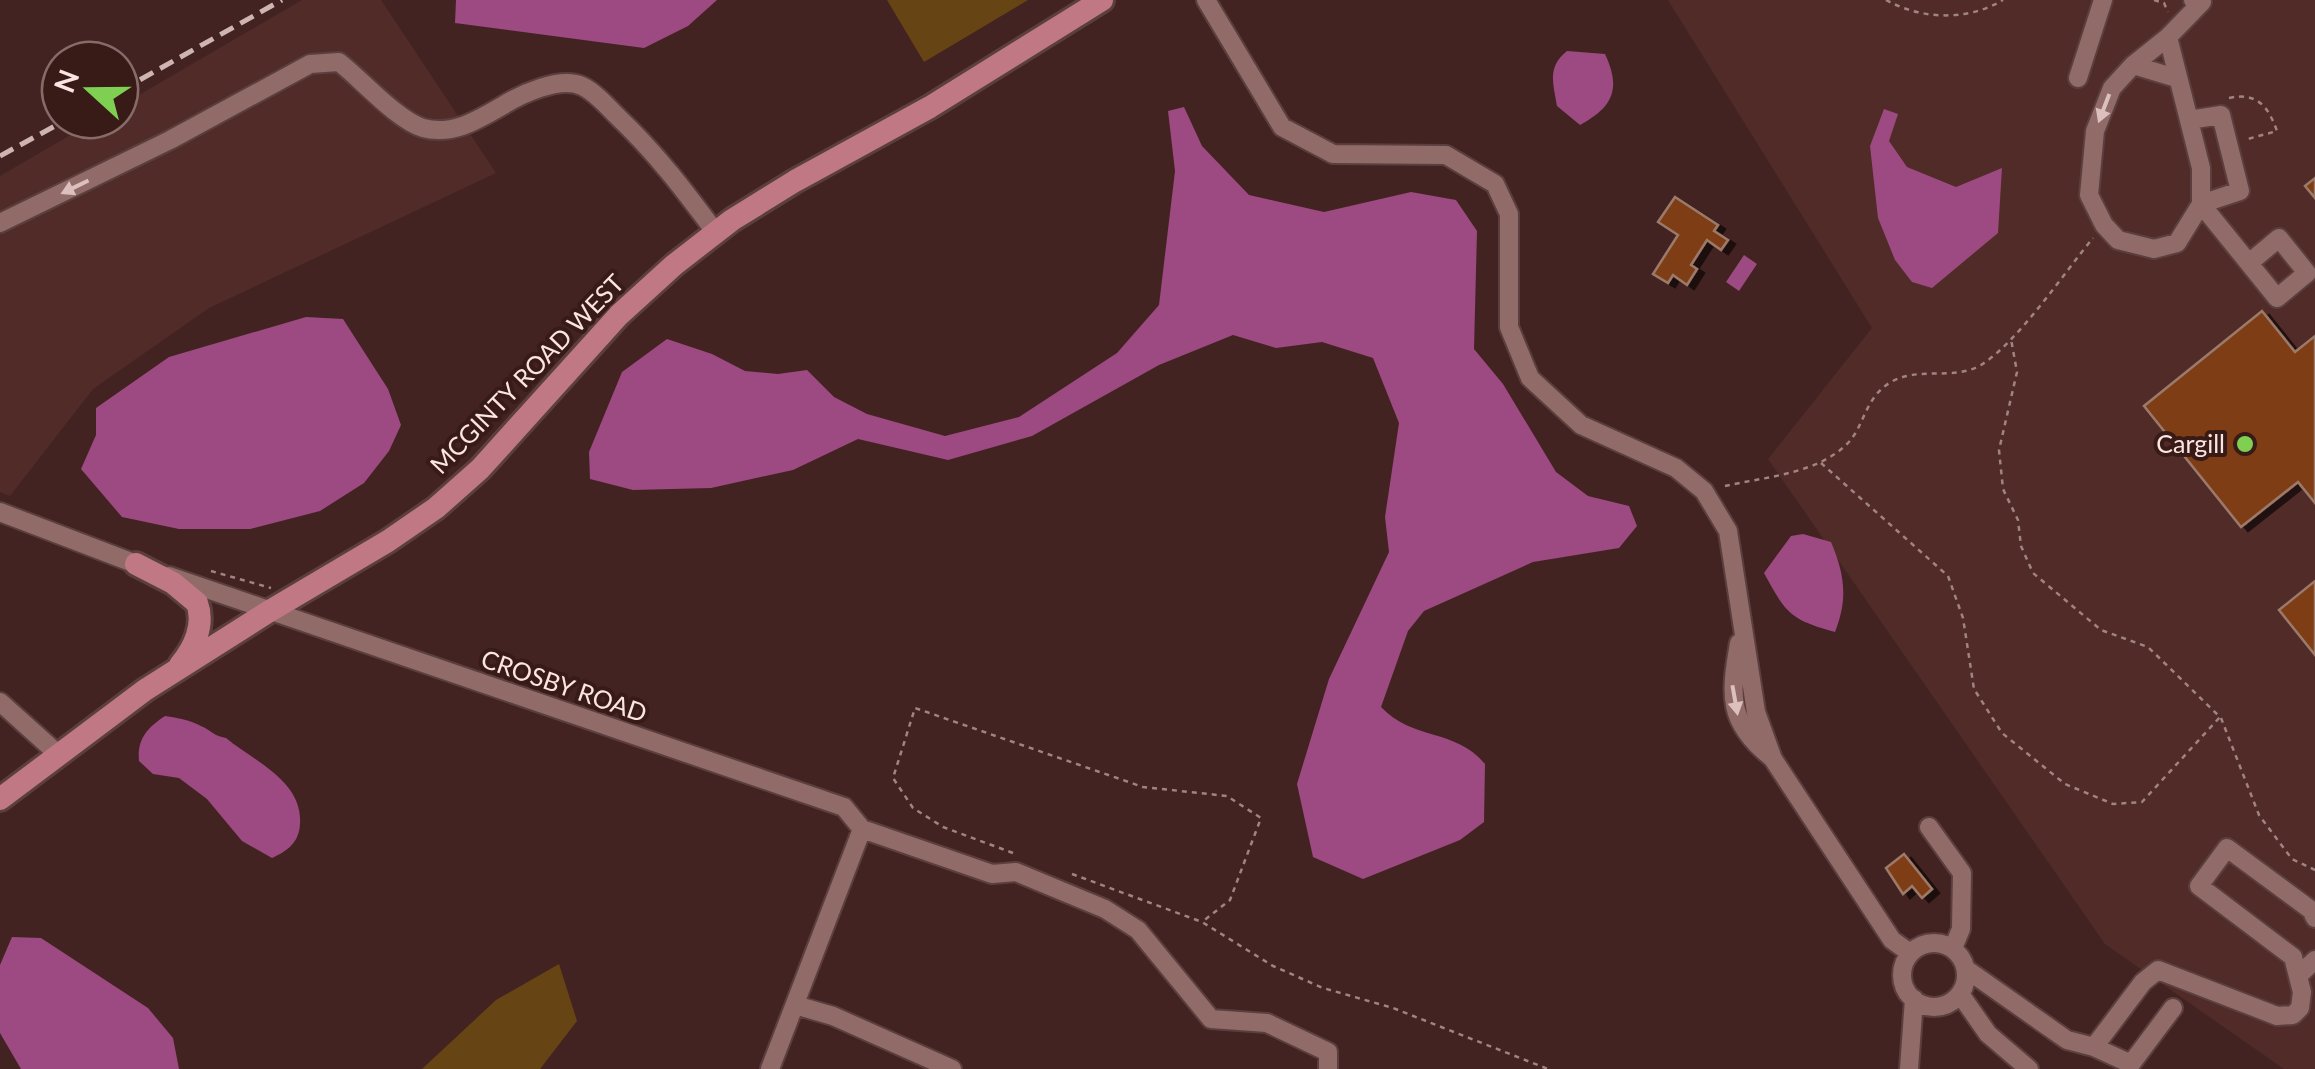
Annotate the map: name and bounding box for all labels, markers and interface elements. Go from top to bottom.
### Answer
north arrow [40,40,140,140]
text: N [46,65,85,97]
one-way arrow [2096,94,2112,124]
one-way arrow [60,178,89,195]
street label: MCGINTY ROAD WEST [423,267,629,479]
place label: Cargill [2156,428,2225,458]
marker: Cargill [2234,433,2256,455]
street label: CROSBY ROAD [477,643,651,727]
one-way arrow [1728,685,1743,716]

